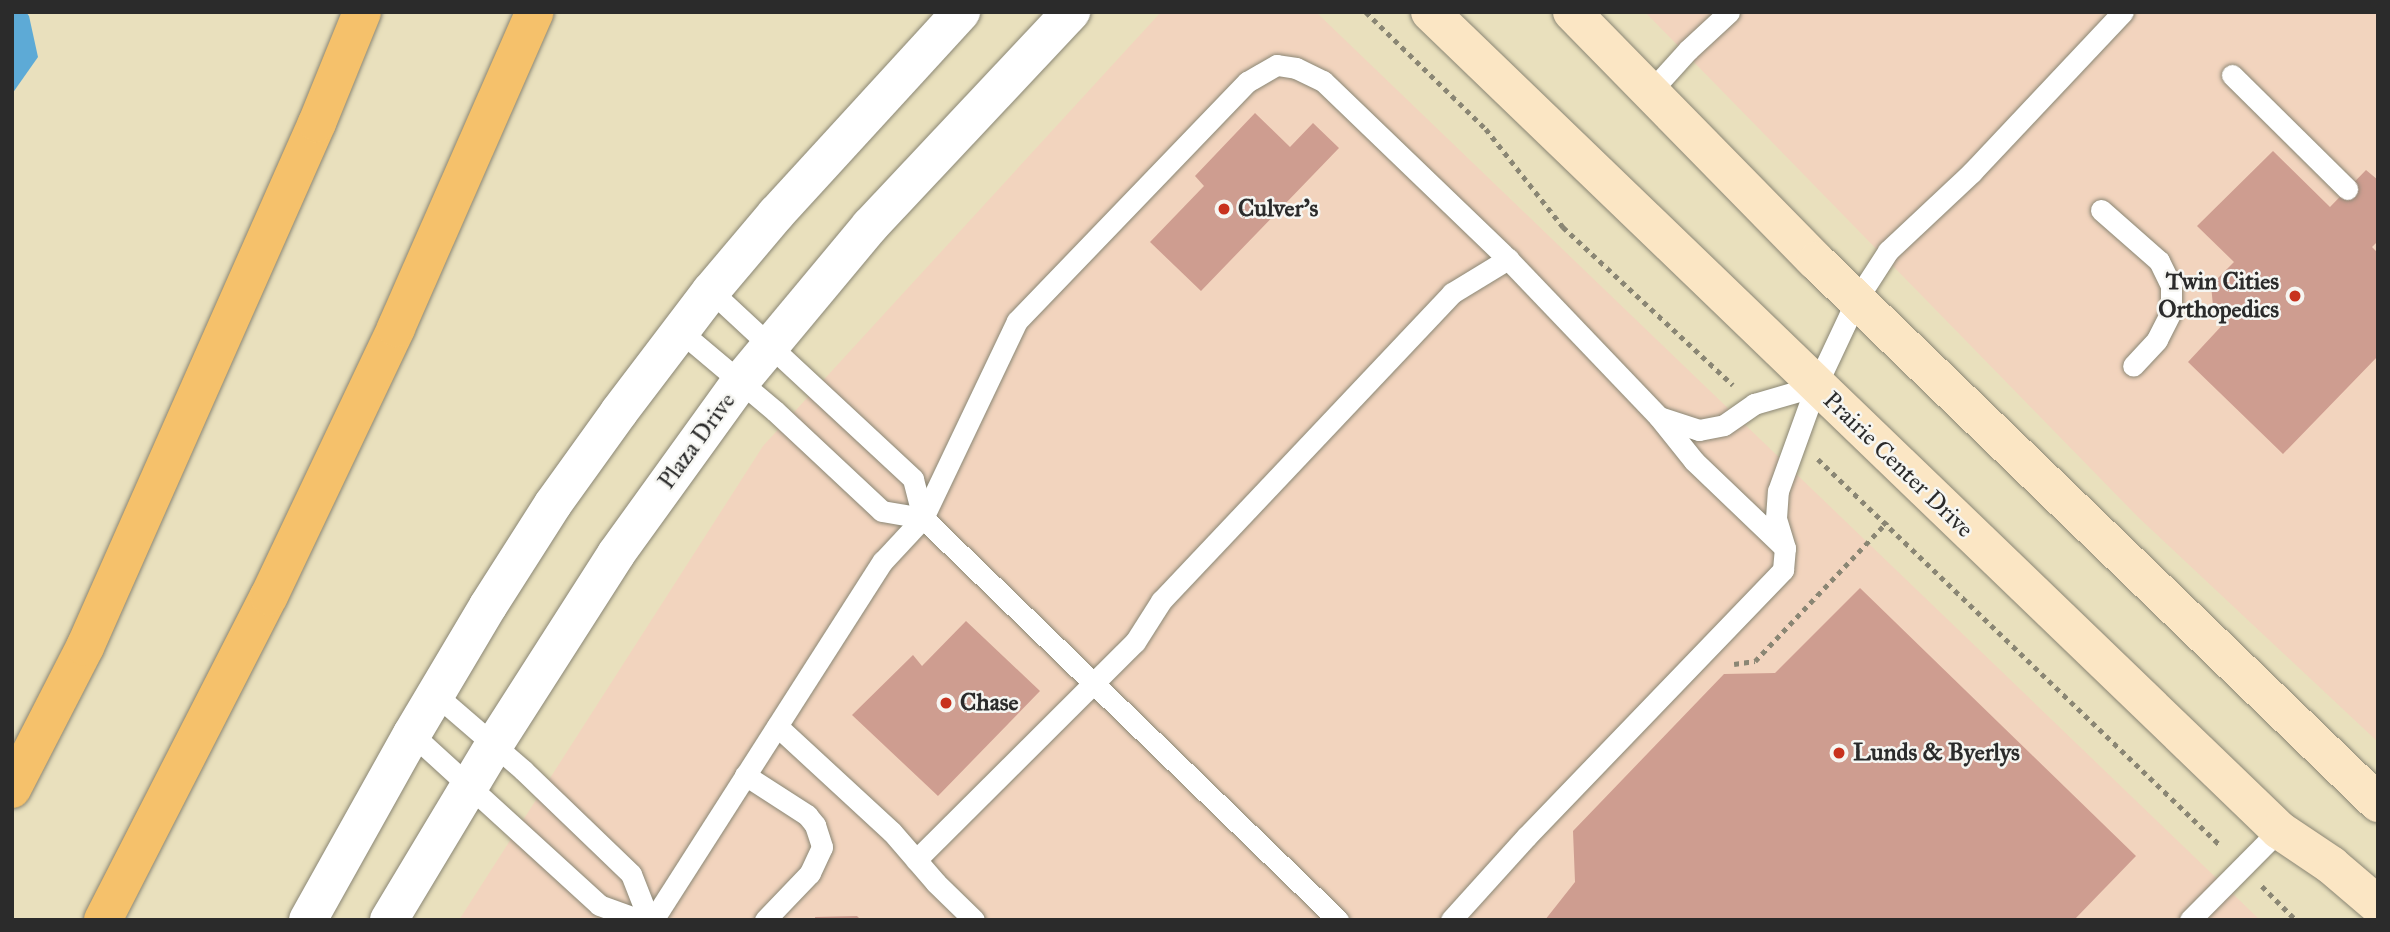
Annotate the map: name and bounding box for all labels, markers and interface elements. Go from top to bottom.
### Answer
place label: Culver's [1238,195,1318,223]
marker: Culver's [1216,201,1232,217]
place label: Twin Cities Orthopedics [2158,268,2279,324]
marker: Twin Cities Orthopedics [2285,286,2305,306]
street label: Prairie Center Drive [1817,386,1979,544]
street label: Plaza Drive [652,387,742,495]
place label: Chase [960,689,1019,717]
marker: Chase [938,695,954,711]
place label: Lunds & Byerlys [1853,739,2020,767]
marker: Lunds & Byerlys [1831,745,1847,761]

